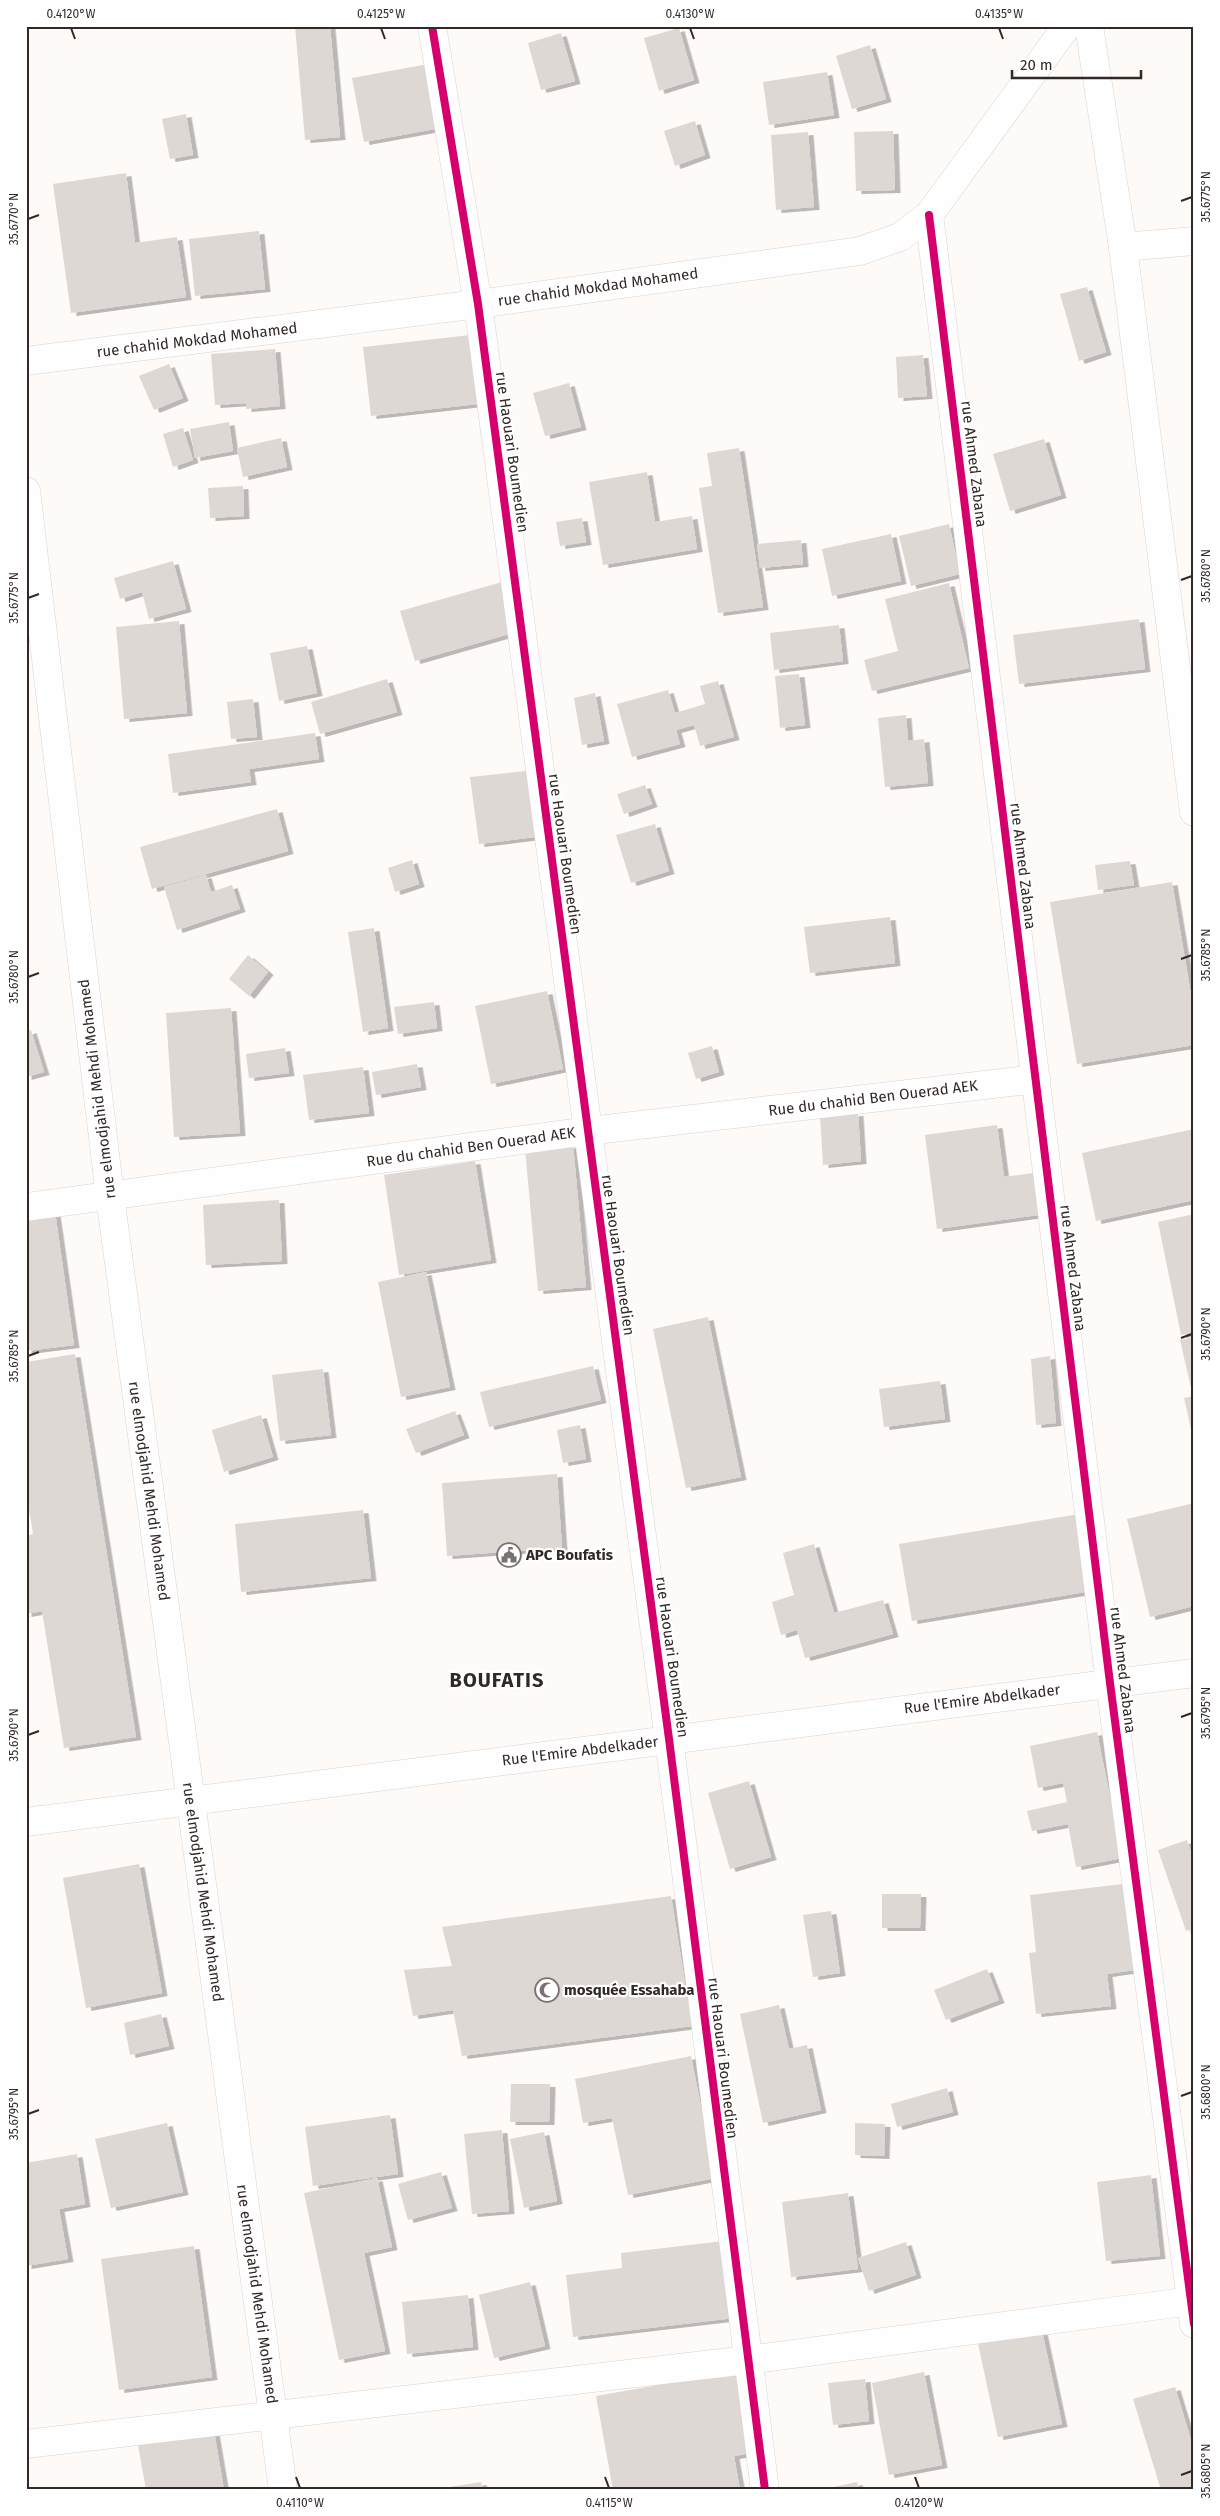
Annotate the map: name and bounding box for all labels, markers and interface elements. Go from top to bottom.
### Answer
text: 0.4120°W [47,7,96,21]
text: 0.4125°W [357,7,405,21]
text: 0.4130°W [666,7,715,21]
text: 0.4135°W [975,7,1023,21]
scale bar [1012,48,1141,80]
text: 20 m [1020,56,1053,74]
text: 35.6775°N [1199,171,1213,223]
text: 35.6770°N [7,193,21,245]
street label: rue chahid Mokdad Mohamed [497,264,699,310]
street label: rue chahid Mokdad Mohamed [96,319,298,361]
street label: rue Haouari Boumedien [492,370,532,534]
street label: rue Ahmed Zabana [957,400,991,528]
text: 35.6780°N [1199,549,1213,603]
text: 35.6775°N [7,572,21,624]
street label: rue Haouari Boumedien [545,772,585,936]
street label: rue Ahmed Zabana [1006,802,1040,930]
text: 35.6785°N [1199,929,1213,981]
text: 35.6780°N [7,950,21,1004]
street label: rue elmodjahid Mehdi Mohamed [75,978,119,1200]
street label: Rue du chahid Ben Ouerad AEK [767,1076,979,1120]
street label: Rue du chahid Ben Ouerad AEK [365,1123,577,1171]
street label: rue Haouari Boumedien [598,1173,638,1337]
street label: rue Ahmed Zabana [1056,1204,1090,1332]
text: 35.6790°N [1199,1307,1213,1361]
text: 35.6785°N [7,1330,21,1382]
street label: rue elmodjahid Mehdi Mohamed [125,1380,173,1602]
public building icon: APC Boufatis [496,1542,522,1568]
place label: APC Boufatis [525,1546,613,1564]
street label: rue Haouari Boumedien [652,1575,692,1739]
street label: rue Ahmed Zabana [1106,1606,1140,1734]
district label: BOUFATIS [450,1668,544,1692]
street label: Rue l'Emire Abdelkader [903,1680,1061,1718]
text: 35.6795°N [1199,1687,1213,1739]
text: 35.6790°N [7,1708,21,1762]
street label: Rue l'Emire Abdelkader [501,1732,659,1770]
street label: rue elmodjahid Mehdi Mohamed [179,1781,227,2003]
street label: rue Haouari Boumedien [704,1976,742,2140]
mosque icon: mosquée Essahaba [534,1977,560,2003]
place label: mosquée Essahaba [564,1981,695,1999]
text: 35.6800°N [1199,2064,1213,2120]
text: 35.6795°N [7,2088,21,2140]
street label: rue elmodjahid Mehdi Mohamed [233,2183,281,2405]
text: 35.6805°N [1199,2444,1213,2498]
text: 0.4110°W [276,2496,324,2510]
text: 0.4115°W [585,2496,633,2510]
text: 0.4120°W [895,2496,944,2510]

